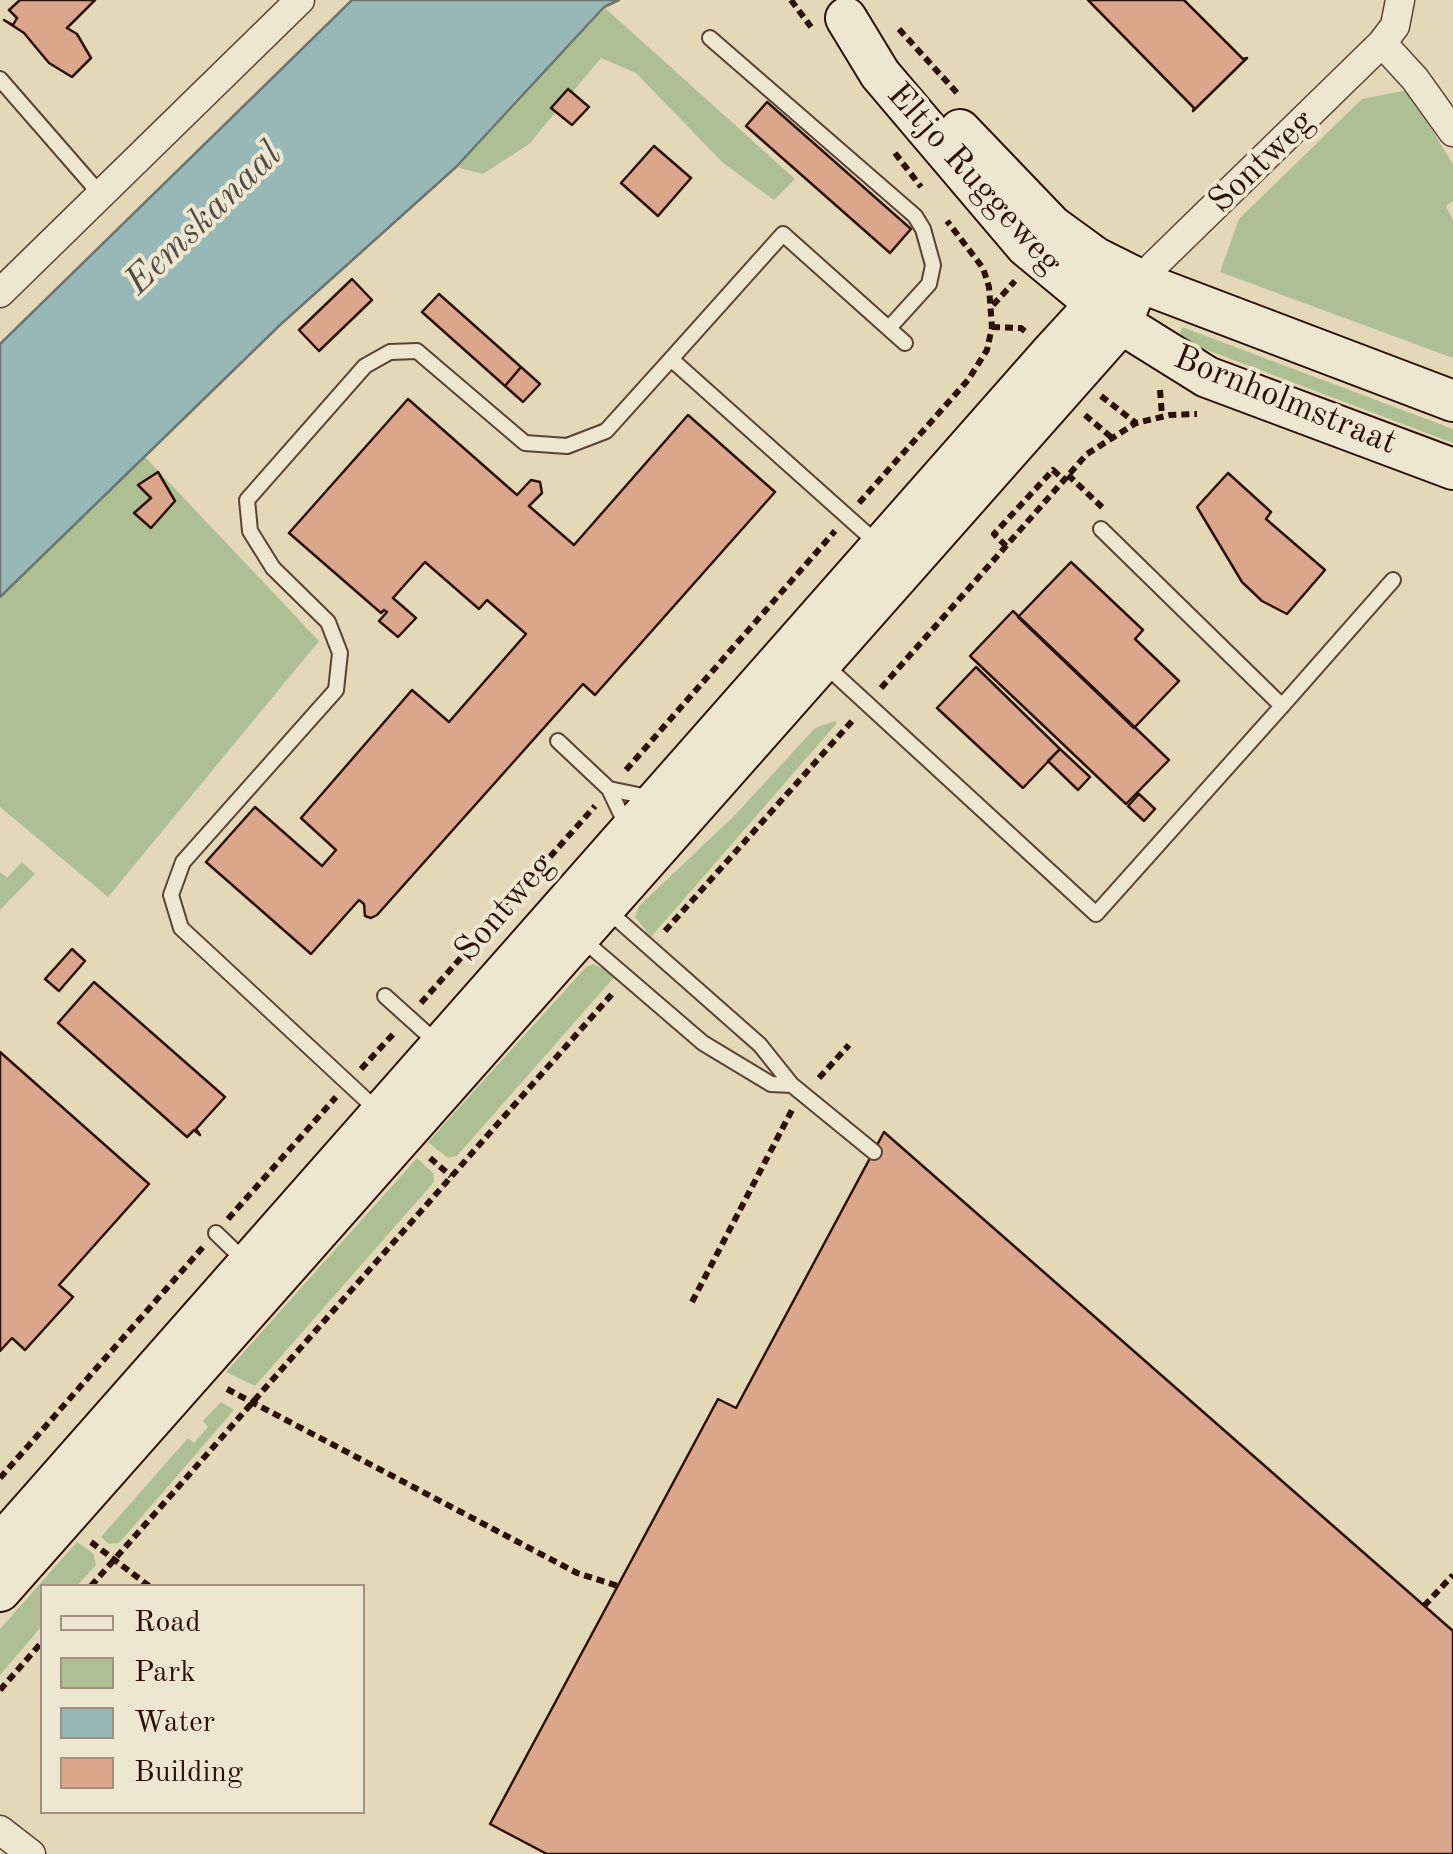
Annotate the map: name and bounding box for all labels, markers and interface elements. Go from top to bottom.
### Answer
street label: Eltjo Ruggeweg [877,75,1071,283]
street label: Sontweg [1200,102,1324,222]
water label: Eemskanaal [116,133,292,305]
street label: Bornholmstraat [1167,337,1403,465]
street label: Sontweg [446,845,564,971]
legend [40,1584,365,1814]
text: Road [134,1608,201,1638]
text: Park [134,1658,196,1688]
text: Water [134,1708,215,1738]
text: Building [134,1758,243,1788]

